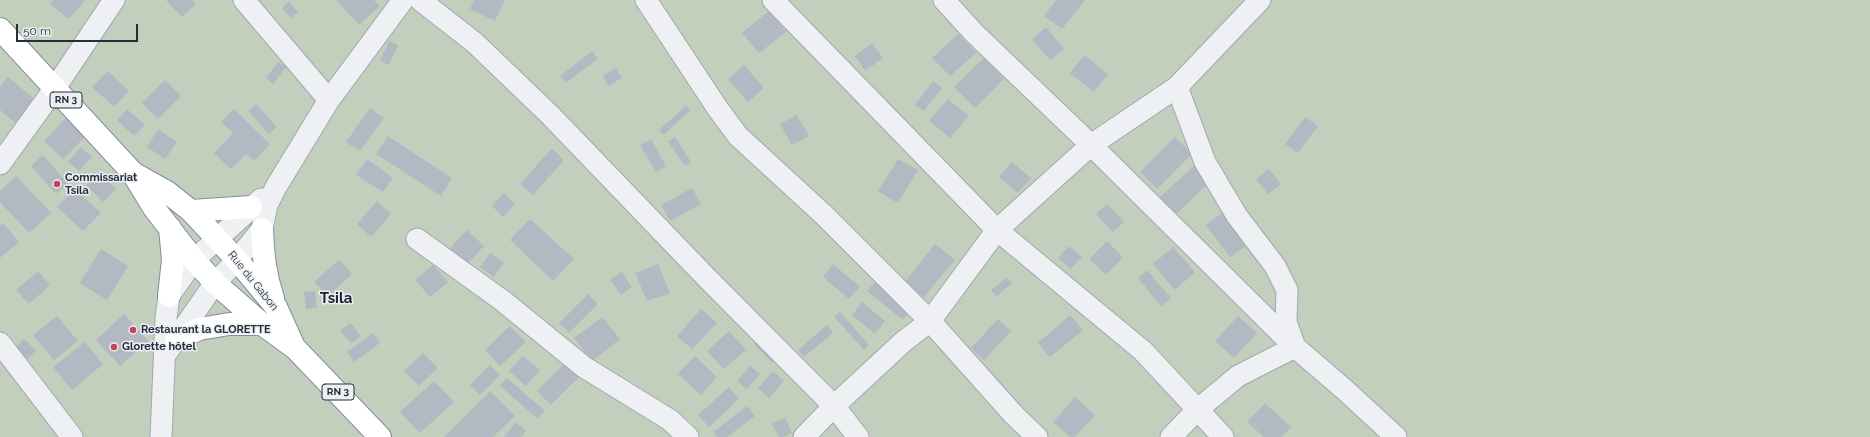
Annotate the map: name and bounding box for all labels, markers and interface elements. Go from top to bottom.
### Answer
scale bar [18,16,140,42]
text: 50 m [23,24,51,38]
road number: RN 3 [50,92,82,108]
place label: Commissariat Tsila [65,171,137,197]
marker: Commissariat Tsila [52,179,62,189]
street label: Rue du Gabon [225,249,281,313]
district label: Tsila [320,289,352,307]
place label: Restaurant la GLORETTE [141,323,271,337]
marker: Restaurant la GLORETTE [128,325,138,335]
place label: Glorette hôtel [122,340,196,354]
marker: Glorette hôtel [109,342,119,352]
road number: RN 3 [322,384,354,400]

